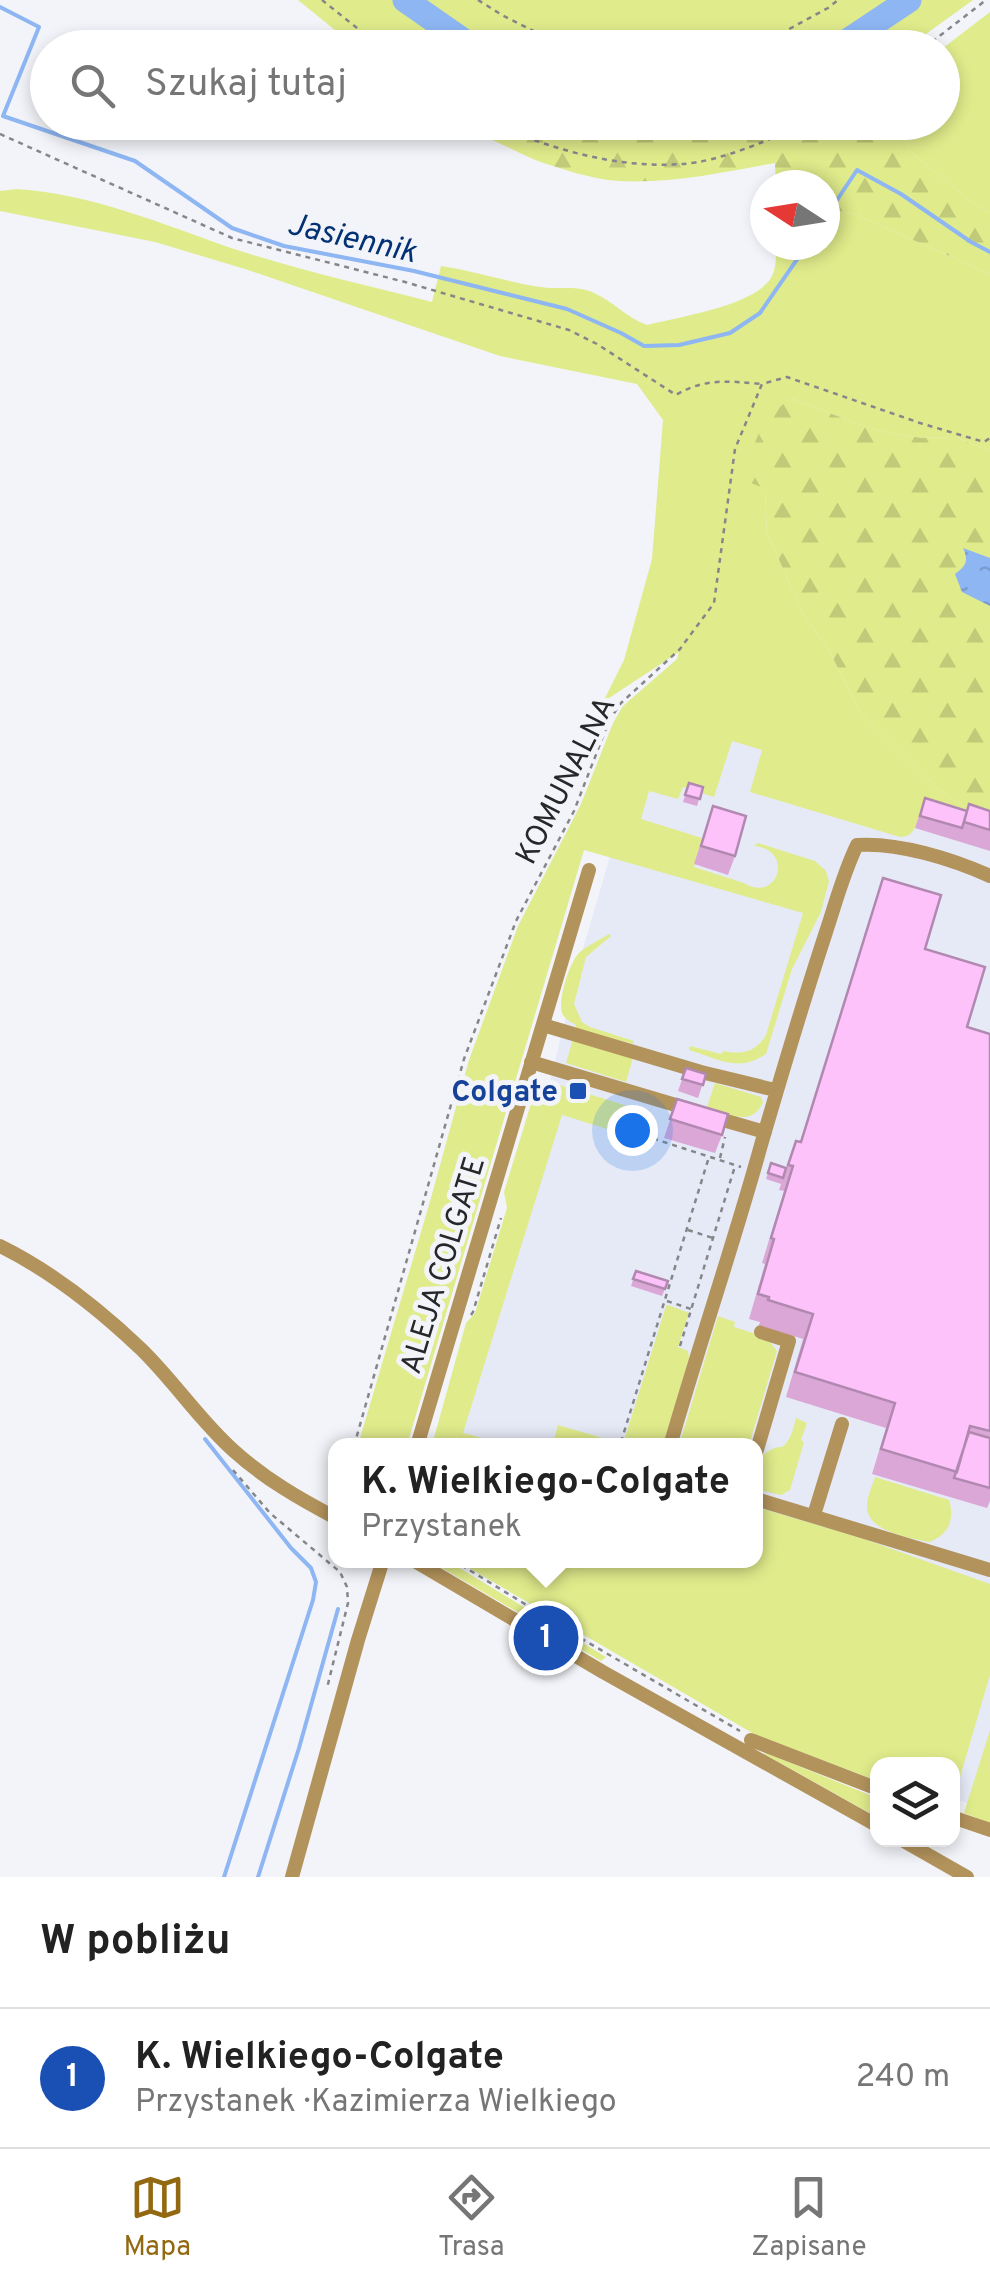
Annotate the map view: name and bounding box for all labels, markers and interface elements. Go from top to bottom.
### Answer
search box [30,30,960,140]
icon: search [65,58,120,113]
text: Szukaj tutaj [145,61,347,110]
north arrow [750,170,840,260]
water label: Jasiennik [283,206,421,274]
street label: KOMUNALNA [509,691,625,871]
place label: Colgate [451,1075,558,1112]
marker: Colgate [567,1080,589,1102]
your location [607,1105,658,1156]
street label: ALEJA COLGATE [394,1153,495,1379]
popup [328,1438,763,1568]
text: K. Wielkiego-Colgate [361,1459,730,1508]
text: Przystanek [361,1508,522,1548]
pin: 1 [514,1600,578,1676]
map controls [870,1757,960,1847]
button: layers [870,1757,960,1847]
text: W pobliżu [40,1916,231,1969]
text: K. Wielkiego-Colgate [135,2034,504,2083]
text: 1 [66,2058,79,2098]
text: 240 m [856,2058,950,2098]
text: Przystanek · Kazimierza Wielkiego [135,2083,617,2123]
tab: Mapa [123,2170,191,2266]
tab: Trasa [438,2170,504,2266]
tab: Zapisane [751,2170,867,2266]

